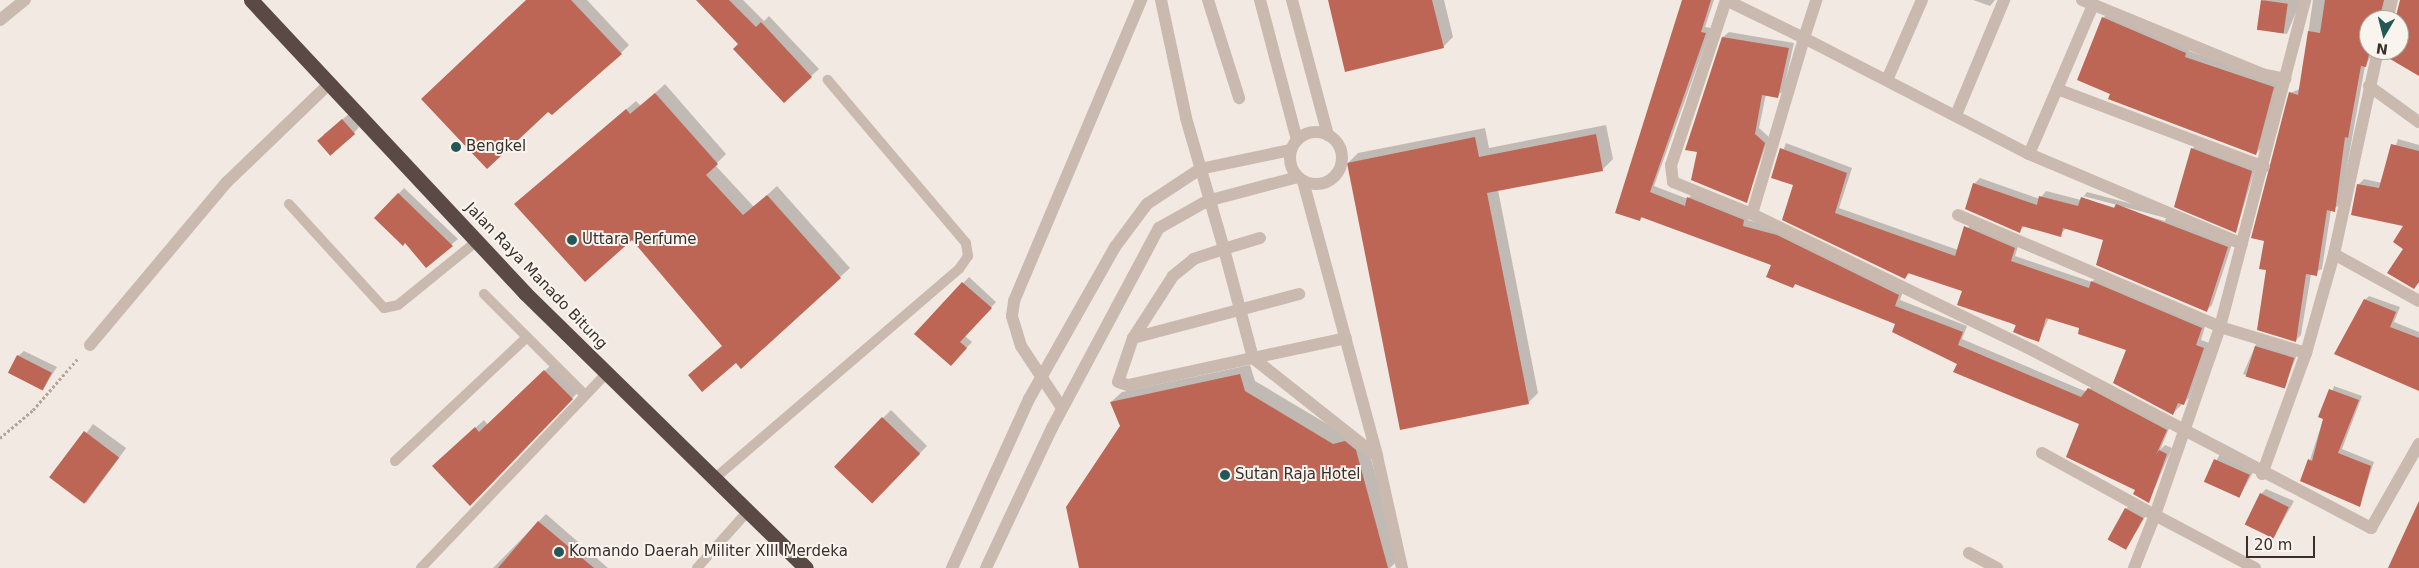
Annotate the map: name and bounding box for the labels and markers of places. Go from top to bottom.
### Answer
place label: Bengkel [466,138,526,156]
marker: Bengkel [450,141,462,153]
place label: Uttara Perfume [582,231,697,249]
marker: Uttara Perfume [566,234,578,246]
place label: Sutan Raja Hotel [1235,466,1361,484]
marker: Sutan Raja Hotel [1219,469,1231,481]
place label: Komando Daerah Militer XIII Merdeka [569,543,848,561]
marker: Komando Daerah Militer XIII Merdeka [553,546,565,558]

